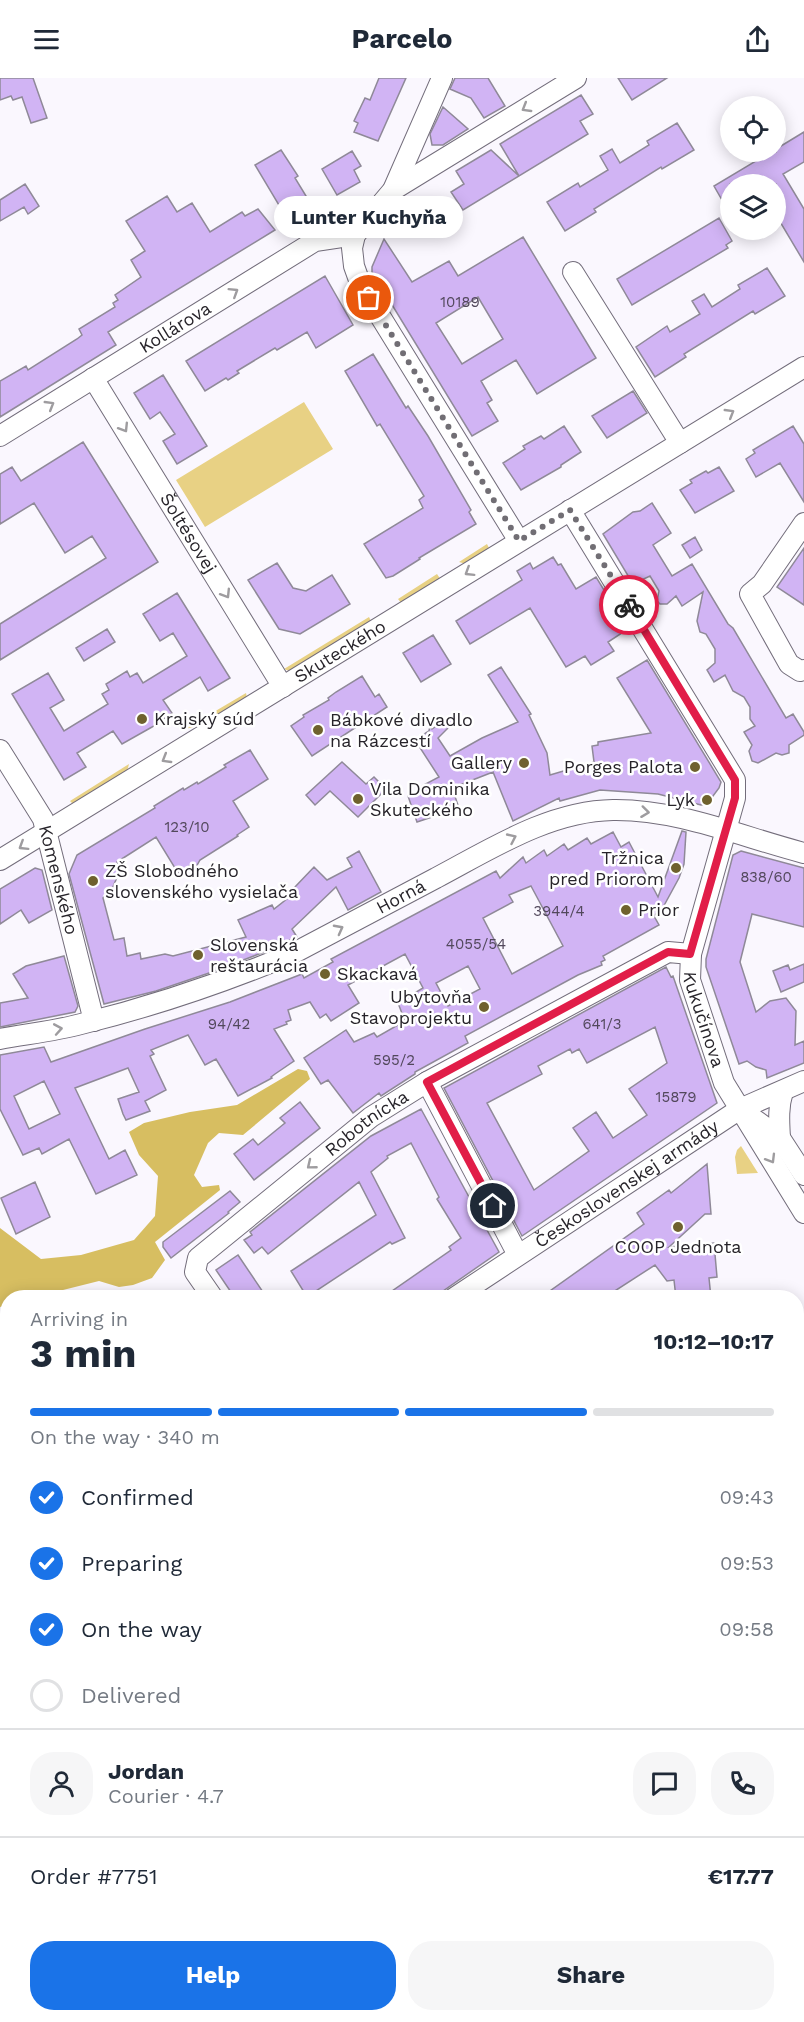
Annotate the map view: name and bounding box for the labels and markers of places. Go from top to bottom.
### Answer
callout: Lunter Kuchyňa [274,196,464,238]
pin [343,272,394,323]
place label: Krajský súd [154,708,254,729]
place label: Bábkové divadlo na Rázcestí [330,709,473,751]
marker: Krajský súd [135,712,149,726]
marker: Bábkové divadlo na Rázcestí [311,723,325,737]
place label: Gallery [451,752,513,773]
marker: Gallery [517,756,531,770]
place label: Porges Palota [564,756,683,777]
marker: Porges Palota [688,760,702,774]
place label: Vila Dominika Skuteckého [370,778,490,820]
place label: Lyk [666,789,695,810]
marker: Vila Dominika Skuteckého [351,792,365,806]
marker: Lyk [700,793,714,807]
place label: Tržnica pred Priorom [549,847,664,889]
place label: ZŠ Slobodného slovenského vysielača [105,860,298,902]
marker: Tržnica pred Priorom [669,861,683,875]
marker: ZŠ Slobodného slovenského vysielača [86,874,100,888]
place label: Prior [638,899,679,920]
marker: Prior [619,903,633,917]
place label: Slovenská reštaurácia [210,934,308,976]
marker: Slovenská reštaurácia [191,948,205,962]
place label: Skackavá [337,963,418,984]
marker: Skackavá [318,967,332,981]
place label: Ubytovňa Stavoprojektu [350,986,472,1028]
marker: Ubytovňa Stavoprojektu [477,1000,491,1014]
pin [467,1180,518,1231]
marker: COOP Jednota [671,1220,685,1234]
place label: COOP Jednota [615,1236,741,1257]

